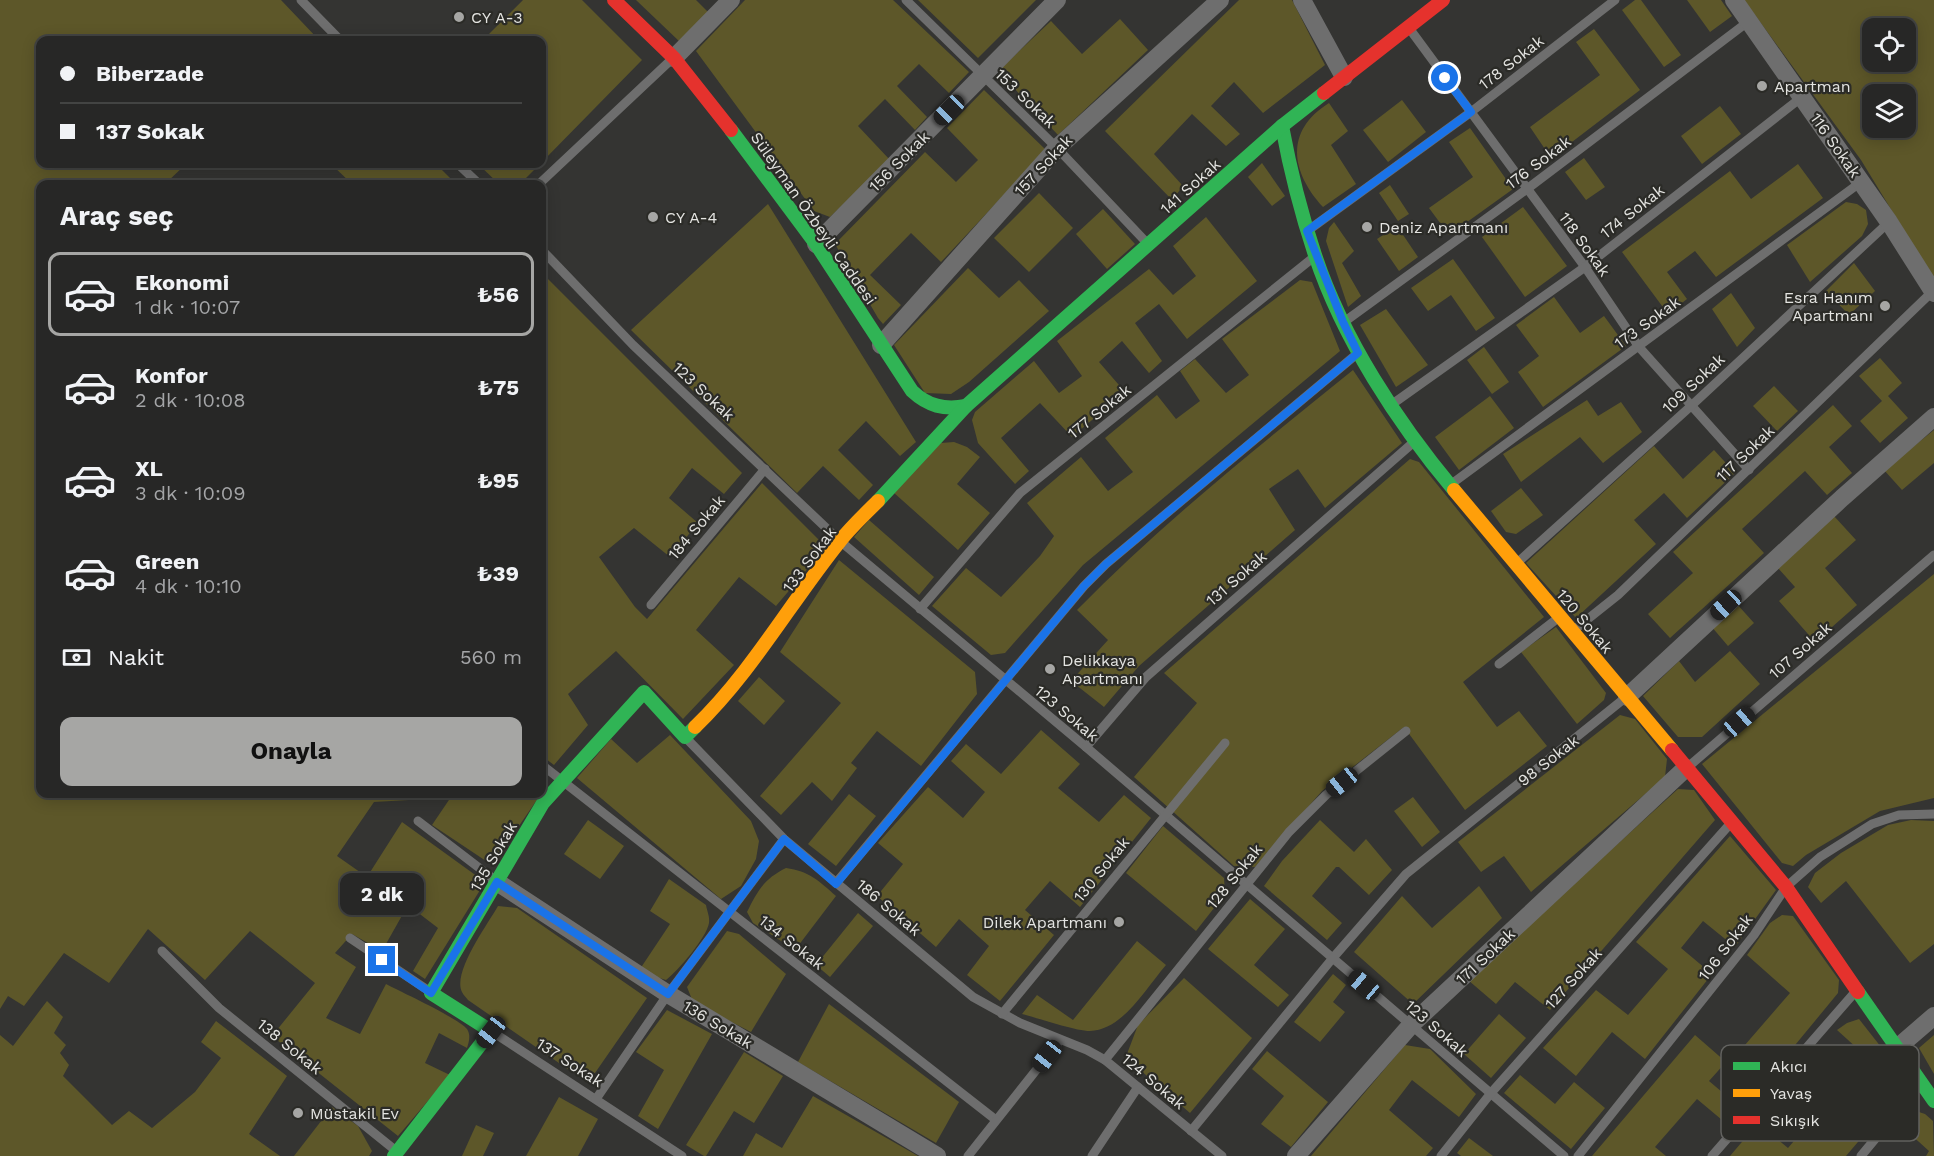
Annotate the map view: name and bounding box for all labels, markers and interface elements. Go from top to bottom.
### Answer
place label: CY A-3 [471,8,523,27]
marker: CY A-3 [452,10,466,24]
map controls [1862,18,1916,138]
button: locate [1862,18,1916,72]
street label: 178 Sokak [1475,31,1548,94]
text: Biberzade [96,61,204,86]
route start [1431,64,1458,91]
street label: 153 Sokak [991,65,1060,132]
place label: Apartman [1774,77,1851,96]
marker: Apartman [1755,79,1769,93]
button: layers [1862,84,1916,138]
car [930,91,968,129]
street label: 116 Sokak [1806,109,1865,181]
text: 137 Sokak [96,119,204,144]
street label: 156 Sokak [865,127,934,196]
street label: Süleyman Özbeyli Caddesi [747,129,880,308]
street label: 157 Sokak [1010,131,1076,200]
street label: 176 Sokak [1502,132,1575,193]
street label: 141 Sokak [1156,154,1224,218]
street label: 174 Sokak [1596,180,1668,242]
text: Araç seç [60,200,174,232]
place label: CY A-4 [665,208,718,227]
street label: 118 Sokak [1555,208,1614,280]
marker: CY A-4 [646,210,660,224]
place label: Deniz Apartmanı [1379,218,1508,237]
marker: Deniz Apartmanı [1360,220,1374,234]
icon: car [63,267,117,321]
text: Ekonomi [135,270,229,295]
text: ₺56 [477,282,519,307]
place label: Esra Hanım Apartmanı [1784,288,1873,325]
street label: 173 Sokak [1611,292,1684,353]
text: 1 dk · 10:07 [135,295,240,319]
marker: Esra Hanım Apartmanı [1878,299,1892,313]
street label: 109 Sokak [1658,350,1728,417]
street label: 123 Sokak [669,358,738,425]
icon: car [63,360,117,414]
text: Konfor [135,363,208,388]
text: ₺75 [477,375,519,400]
street label: 177 Sokak [1064,380,1135,443]
text: 2 dk · 10:08 [135,388,246,412]
street label: 117 Sokak [1712,421,1778,486]
icon: car [63,453,117,507]
text: XL [135,456,163,481]
text: ₺95 [477,468,519,493]
text: 3 dk · 10:09 [135,481,246,505]
street label: 184 Sokak [664,491,729,563]
street label: 133 Sokak [779,523,840,596]
icon: car [63,546,117,600]
street label: 131 Sokak [1202,547,1271,610]
text: Green [135,549,199,574]
text: ₺39 [477,561,519,586]
text: 4 dk · 10:10 [135,574,242,598]
street label: 120 Sokak [1552,585,1617,657]
car [1707,586,1745,624]
street label: 107 Sokak [1765,618,1836,683]
icon: cash [60,641,93,674]
text: Nakit [108,645,164,670]
text: 560 m [460,645,522,669]
place label: Delikkaya Apartmanı [1062,651,1143,688]
marker: Delikkaya Apartmanı [1043,662,1057,676]
street label: 123 Sokak [1031,681,1102,745]
car [1720,703,1758,741]
button: Onayla [60,717,522,786]
street label: 98 Sokak [1514,731,1583,790]
car [1322,764,1362,800]
street label: 135 Sokak [466,818,521,894]
street label: 130 Sokak [1070,833,1133,906]
street label: 128 Sokak [1203,840,1266,913]
callout: 2 dk [340,873,424,915]
street label: 186 Sokak [853,875,925,940]
text: 2 dk [361,882,403,906]
street label: 106 Sokak [1694,910,1757,984]
street label: 134 Sokak [755,911,828,974]
place label: Dilek Apartmanı [983,913,1107,932]
marker: Dilek Apartmanı [1112,915,1126,929]
street label: 171 Sokak [1452,924,1519,988]
street label: 127 Sokak [1541,944,1606,1013]
route end [368,946,395,973]
car [1344,967,1384,1003]
street label: 136 Sokak [680,996,756,1053]
street label: 123 Sokak [1401,996,1472,1061]
car [473,1012,509,1052]
street label: 138 Sokak [253,1015,326,1078]
street label: 137 Sokak [533,1034,607,1091]
car [1029,1036,1065,1076]
legend [1721,1045,1919,1141]
street label: 124 Sokak [1118,1049,1189,1113]
text: Akıcı [1770,1057,1807,1076]
text: Yavaş [1770,1084,1812,1103]
place label: Müstakil Ev [310,1104,399,1123]
marker: Müstakil Ev [291,1106,305,1120]
text: Sıkışık [1770,1111,1820,1130]

